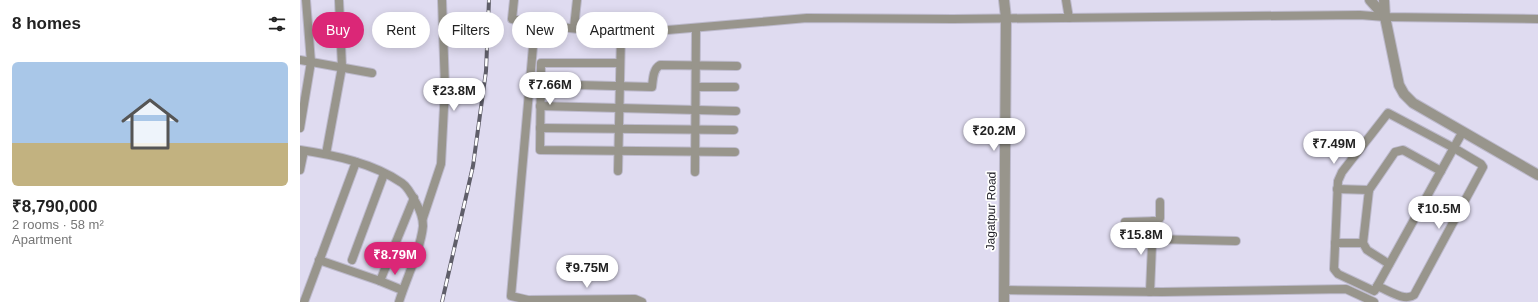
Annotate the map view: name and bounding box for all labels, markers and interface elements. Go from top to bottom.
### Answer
chip: Buy [312,12,364,48]
chip: Rent [372,12,430,48]
chip: Filters [438,12,504,48]
chip: New [512,12,568,48]
chip: Apartment [576,12,668,48]
icon: filters [266,13,288,35]
text: 8 homes [12,14,81,33]
pin: ₹7.66M [517,72,583,106]
text: ₹7.66M [528,77,572,92]
pin: ₹23.8M [421,78,487,112]
text: ₹23.8M [432,83,476,98]
icon: home [114,88,186,160]
pin: ₹20.2M [961,118,1027,152]
text: ₹20.2M [972,123,1016,138]
pin: ₹7.49M [1301,131,1367,165]
text: ₹7.49M [1312,136,1356,151]
street label: Jagatpur Road [983,172,999,250]
pin: ₹10.5M [1406,196,1472,230]
text: ₹8,790,000 [12,197,97,216]
text: ₹10.5M [1417,201,1461,216]
text: 2 rooms · 58 m² [12,217,104,232]
pin: ₹15.8M [1108,222,1174,256]
text: ₹15.8M [1119,227,1163,242]
text: Apartment [12,232,72,247]
pin: ₹8.79M [362,242,428,276]
text: ₹8.79M [373,247,417,262]
pin: ₹9.75M [554,255,620,289]
text: ₹9.75M [565,260,609,275]

